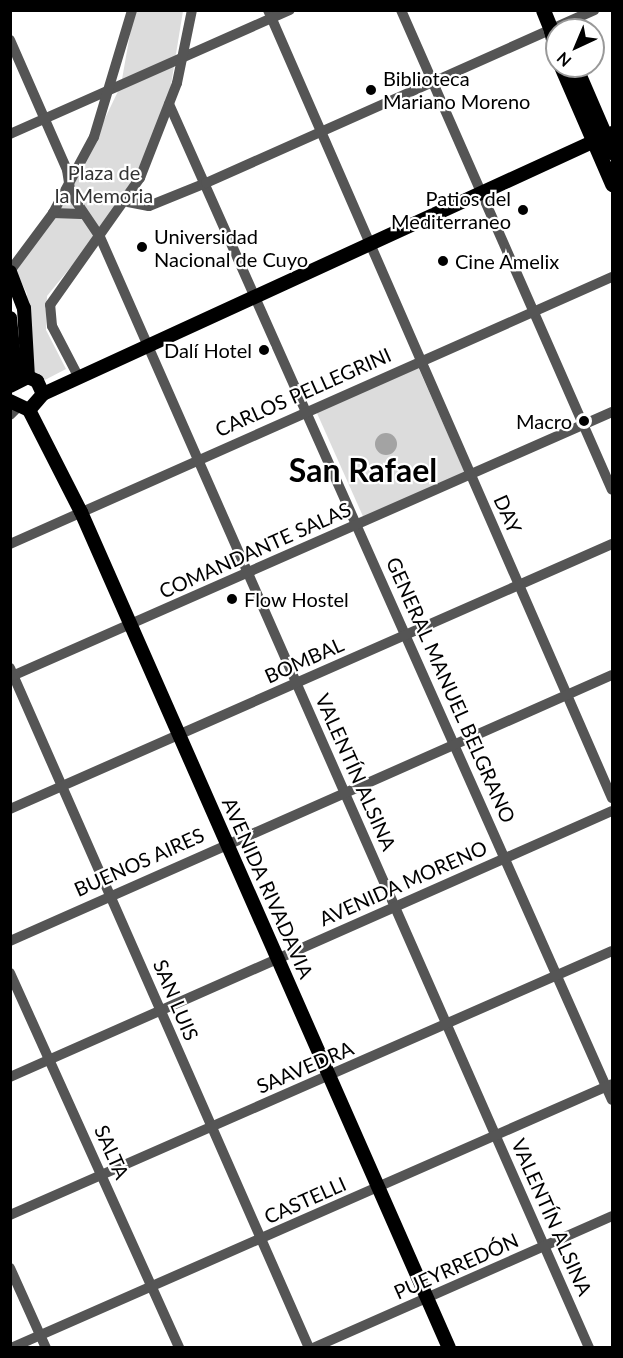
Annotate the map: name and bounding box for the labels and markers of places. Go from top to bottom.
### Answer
place label: Biblioteca Mariano Moreno [383,66,530,113]
marker: Biblioteca Mariano Moreno [364,83,378,97]
place label: Patios del Mediterraneo [391,186,511,233]
marker: Patios del Mediterraneo [516,203,530,217]
place label: Universidad Nacional de Cuyo [154,224,308,271]
marker: Universidad Nacional de Cuyo [135,240,149,254]
place label: Cine Amelix [455,249,560,273]
marker: Cine Amelix [436,254,450,268]
place label: Dalí Hotel [164,338,252,362]
marker: Dalí Hotel [257,343,271,357]
place label: Macro [516,409,572,433]
marker: Macro [577,414,591,428]
place label: Flow Hostel [244,587,349,611]
marker: Flow Hostel [225,592,239,606]

